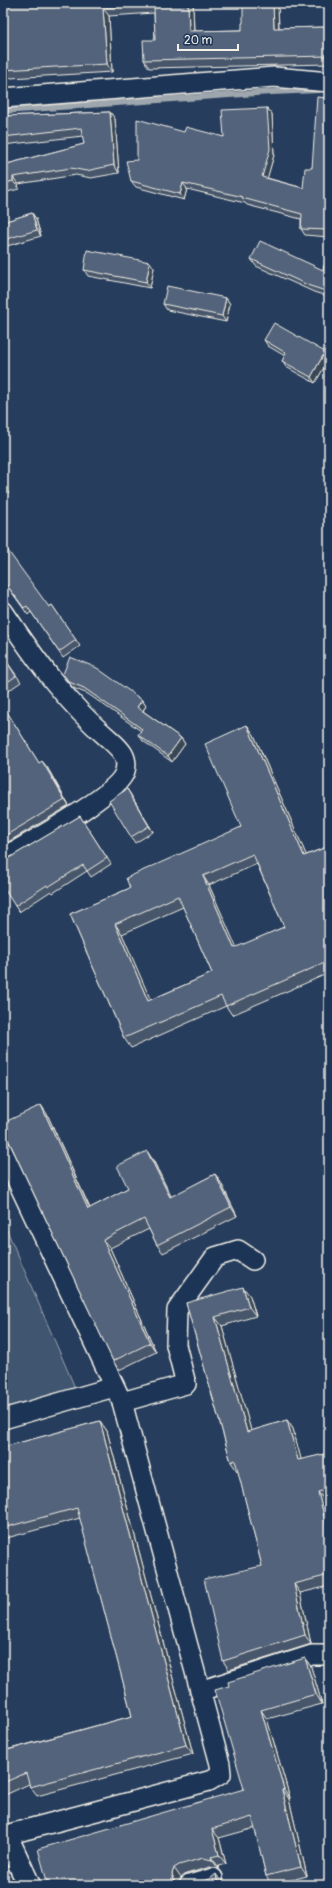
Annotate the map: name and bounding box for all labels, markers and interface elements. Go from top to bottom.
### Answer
scale bar [178,26,238,52]
text: 20 m [184,33,213,48]

